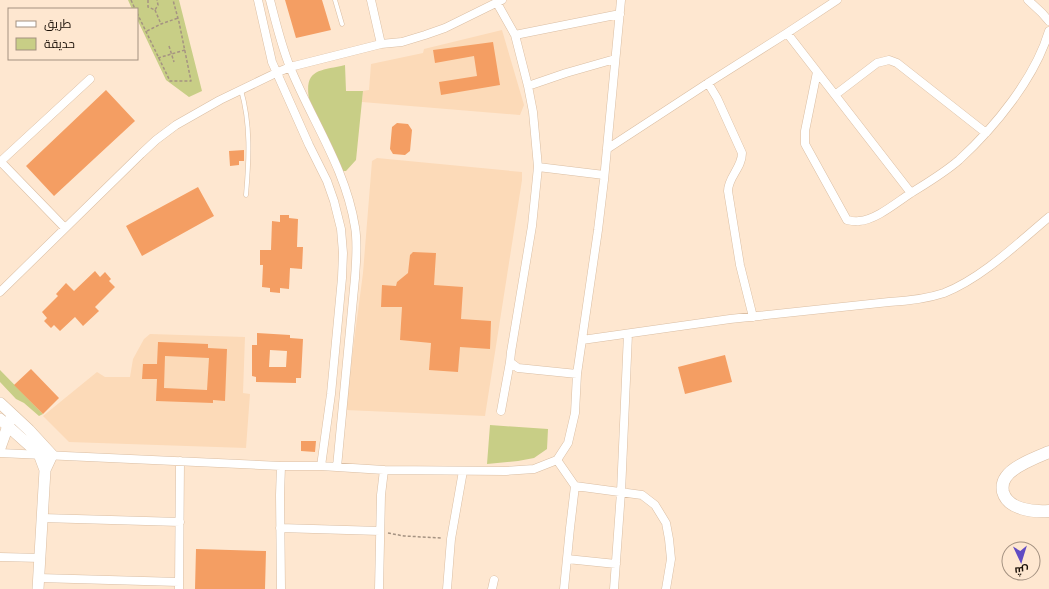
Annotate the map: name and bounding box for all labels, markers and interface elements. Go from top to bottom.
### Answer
legend [8,8,138,60]
text: طريق [44,17,72,31]
text: حديقة [44,37,75,51]
north arrow [1001,541,1041,581]
text: ش [1014,564,1029,577]

